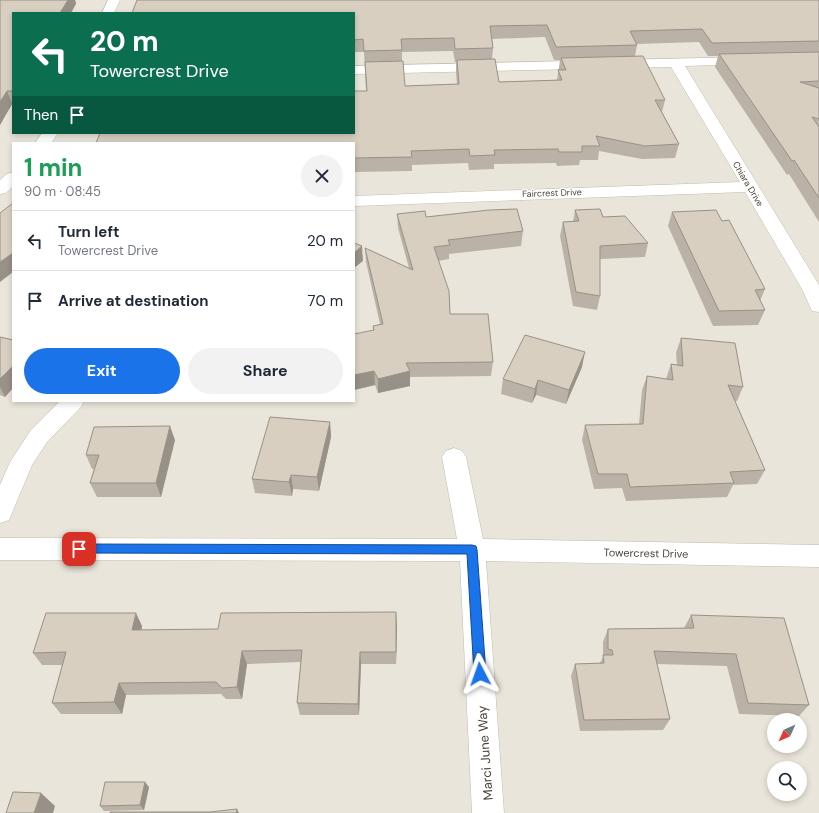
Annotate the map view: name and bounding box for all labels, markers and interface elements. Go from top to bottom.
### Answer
text: 20 m [90,23,159,60]
icon: left [24,28,76,80]
text: Towercrest Drive [90,59,229,83]
icon: arrive [66,104,88,126]
text: Then [24,105,58,125]
text: 1 min [24,152,82,183]
button: close [301,155,343,197]
street label: Chiara Drive [730,159,766,209]
text: 90 m · 08:45 [24,183,101,200]
street label: Faircrest Drive [522,186,582,200]
text: Turn left [58,222,119,242]
icon: left [24,230,46,252]
text: 20 m [307,231,343,251]
text: Towercrest Drive [58,242,158,259]
icon: arrive [24,290,46,312]
text: Arrive at destination [58,291,209,311]
text: 70 m [308,291,343,311]
button: Exit [24,348,180,394]
button: Share [188,348,343,394]
pin [62,532,96,566]
icon: arrive [68,538,90,560]
street label: Towercrest Drive [604,545,688,561]
position arrow [459,653,501,695]
street label: Marci June Way [473,705,497,801]
north arrow [767,713,807,753]
map controls [767,713,807,801]
button: search [767,761,807,801]

